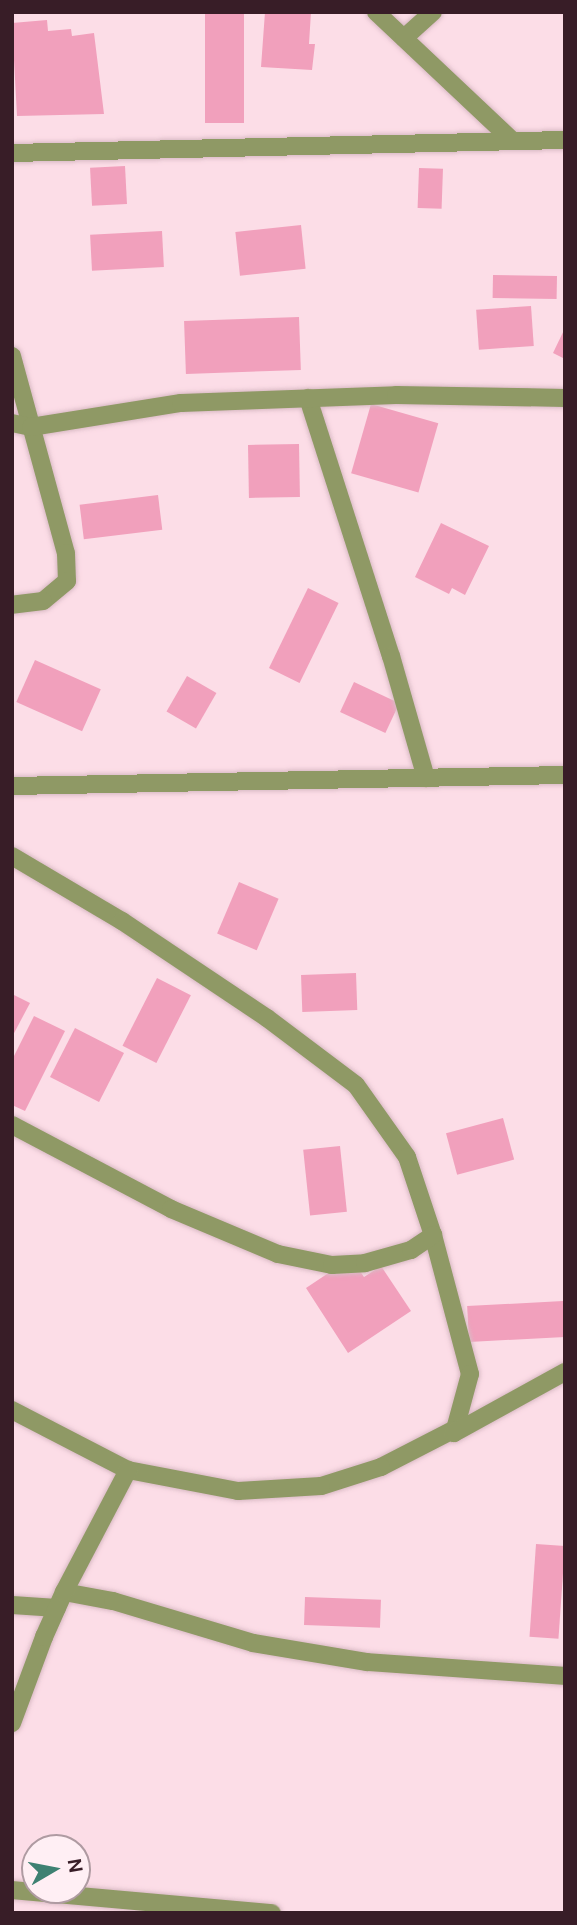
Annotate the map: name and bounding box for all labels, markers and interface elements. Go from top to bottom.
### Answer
north arrow [21,1834,91,1904]
text: N [62,1857,89,1875]

